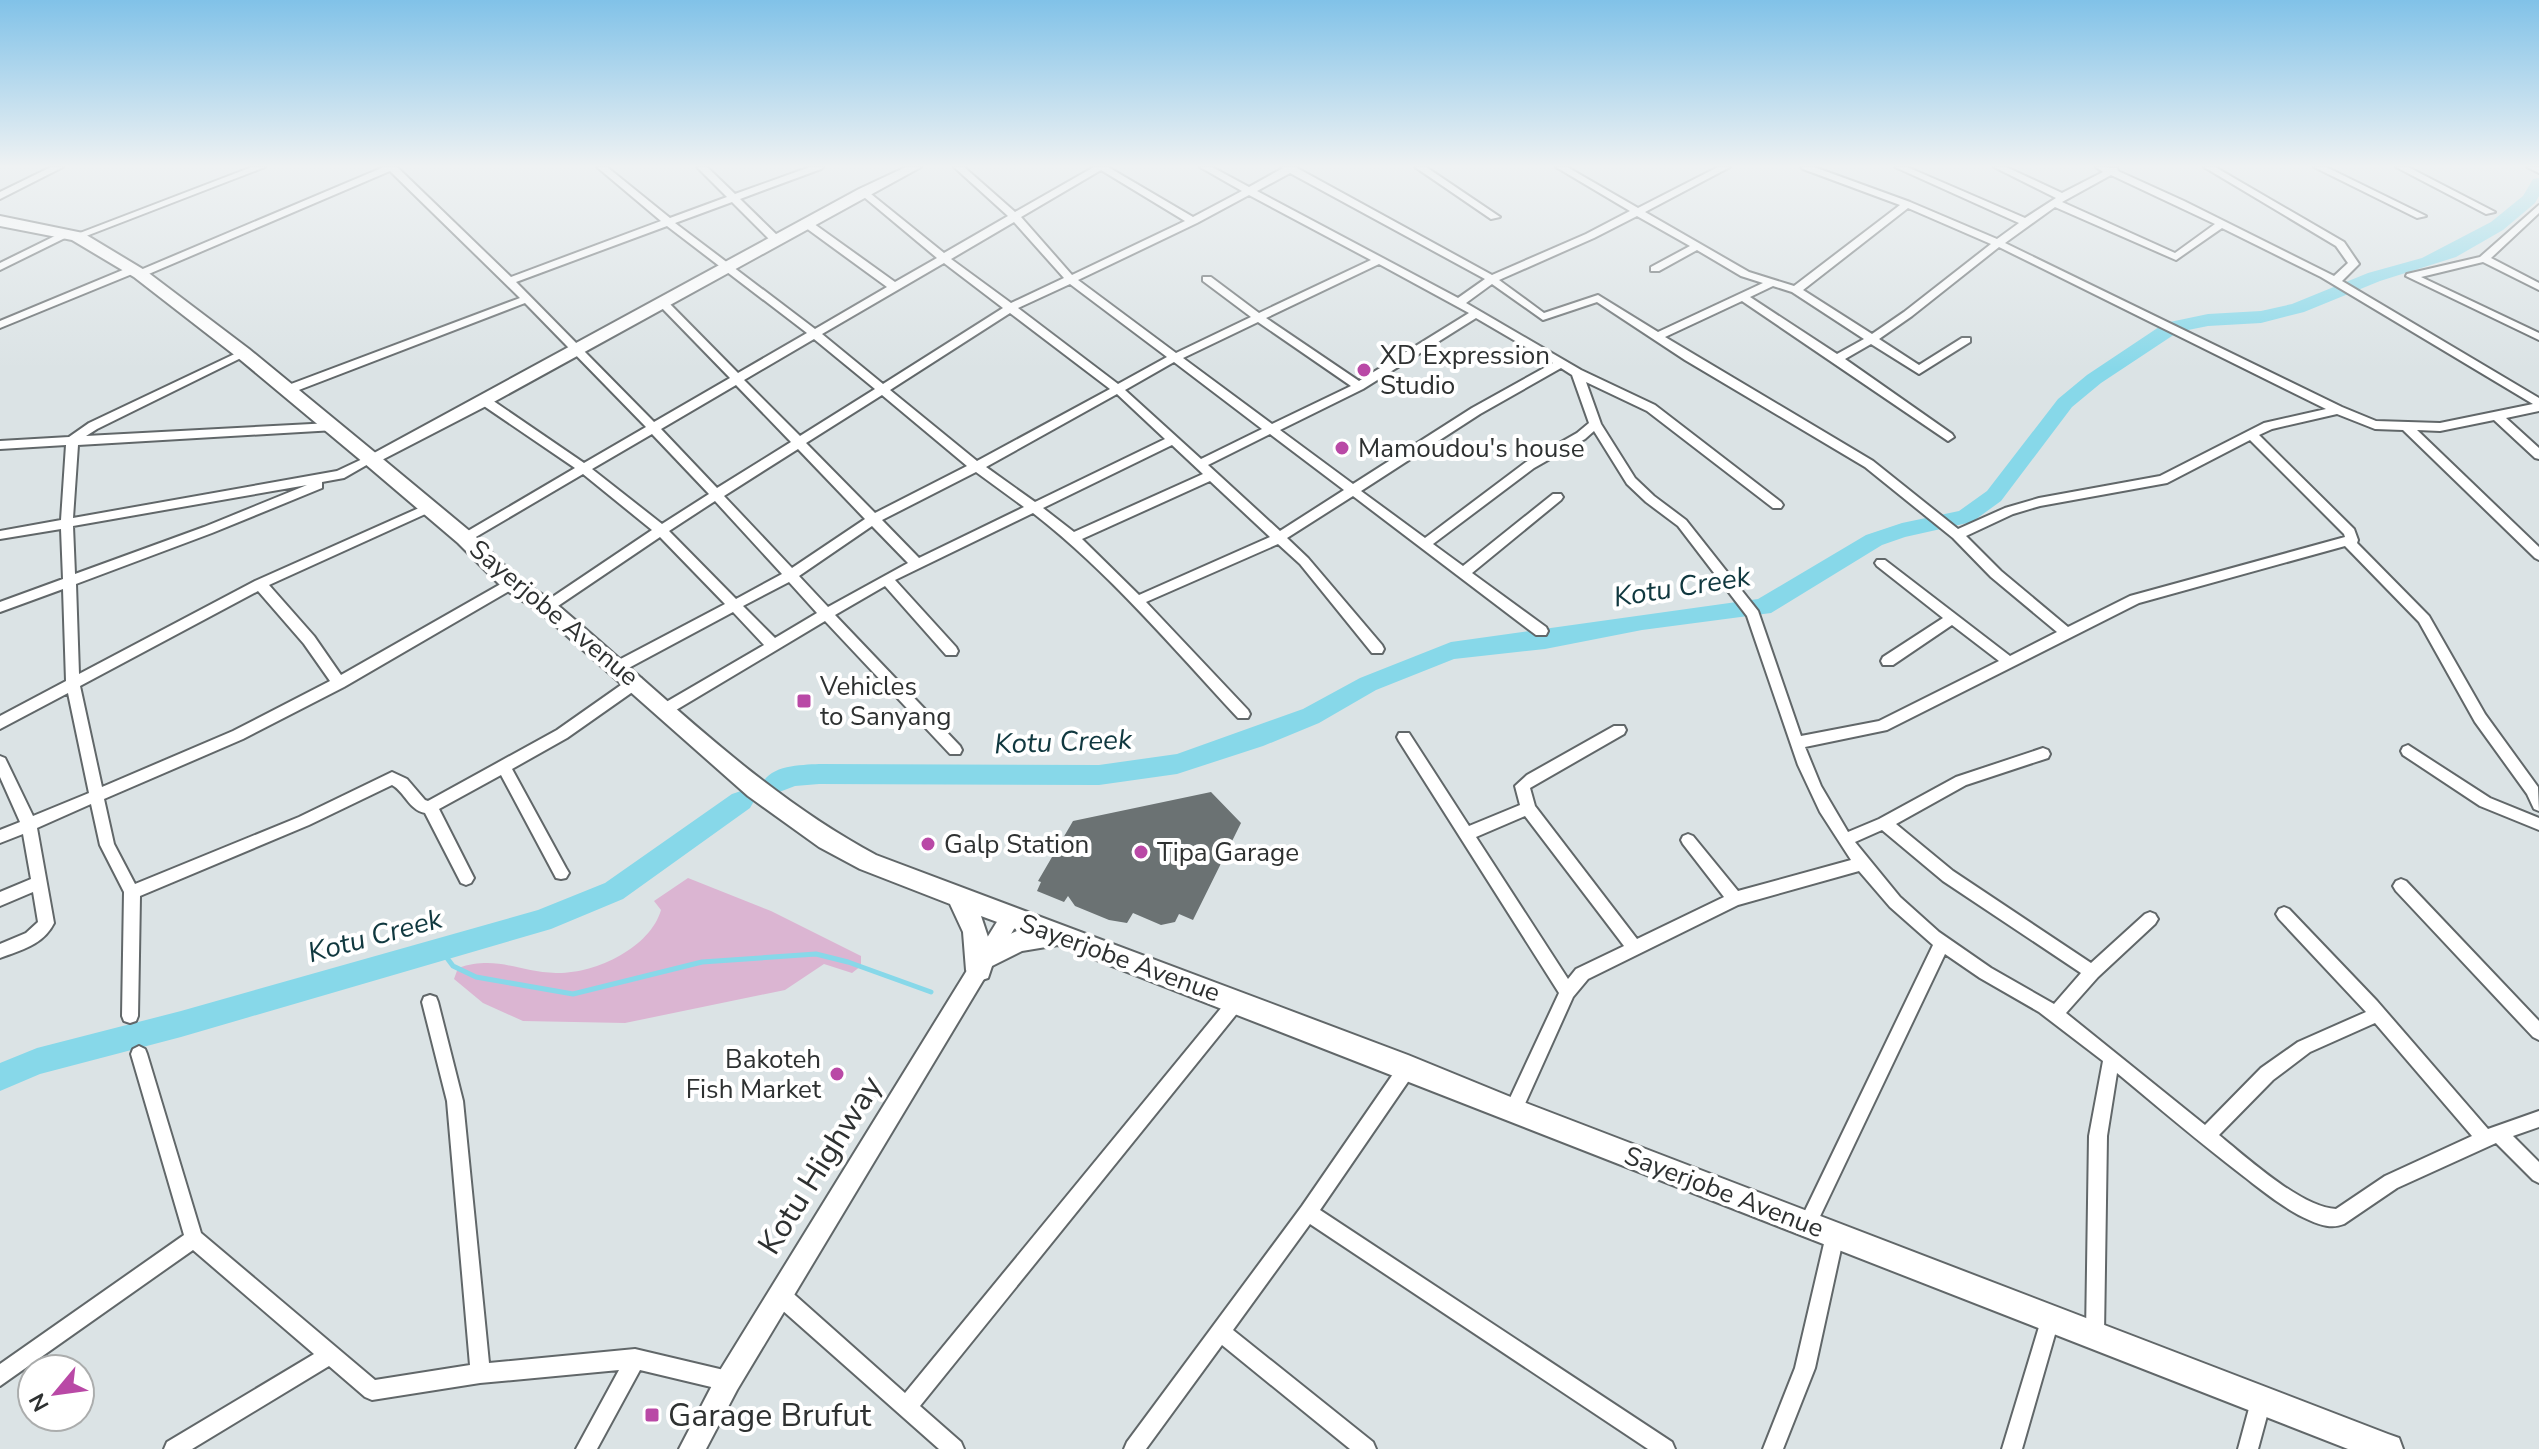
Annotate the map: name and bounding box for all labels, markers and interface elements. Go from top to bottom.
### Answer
place label: XD Expression Studio [1380,338,1550,403]
marker: XD Expression Studio [1355,361,1373,379]
place label: Mamoudou's house [1358,431,1585,466]
marker: Mamoudou's house [1333,439,1351,457]
street label: Sayerjobe Avenue [462,532,646,694]
water label: Kotu Creek [1611,557,1754,617]
place label: Vehicles to Sanyang [819,669,951,734]
marker: Vehicles to Sanyang [795,692,813,710]
water label: Kotu Creek [993,721,1134,763]
place label: Galp Station [944,827,1089,862]
marker: Galp Station [919,835,937,853]
place label: Tipa Garage [1157,835,1299,870]
marker: Tipa Garage [1132,843,1150,861]
water label: Kotu Creek [304,900,447,972]
street label: Sayerjobe Avenue [1015,906,1225,1010]
place label: Bakoteh Fish Market [686,1042,822,1107]
marker: Bakoteh Fish Market [828,1065,846,1083]
street label: Kotu Highway [748,1067,892,1262]
street label: Sayerjobe Avenue [1619,1138,1829,1246]
north arrow [16,1353,96,1433]
text: N [22,1388,56,1417]
place label: Garage Brufut [668,1394,872,1437]
marker: Garage Brufut [643,1406,661,1424]

